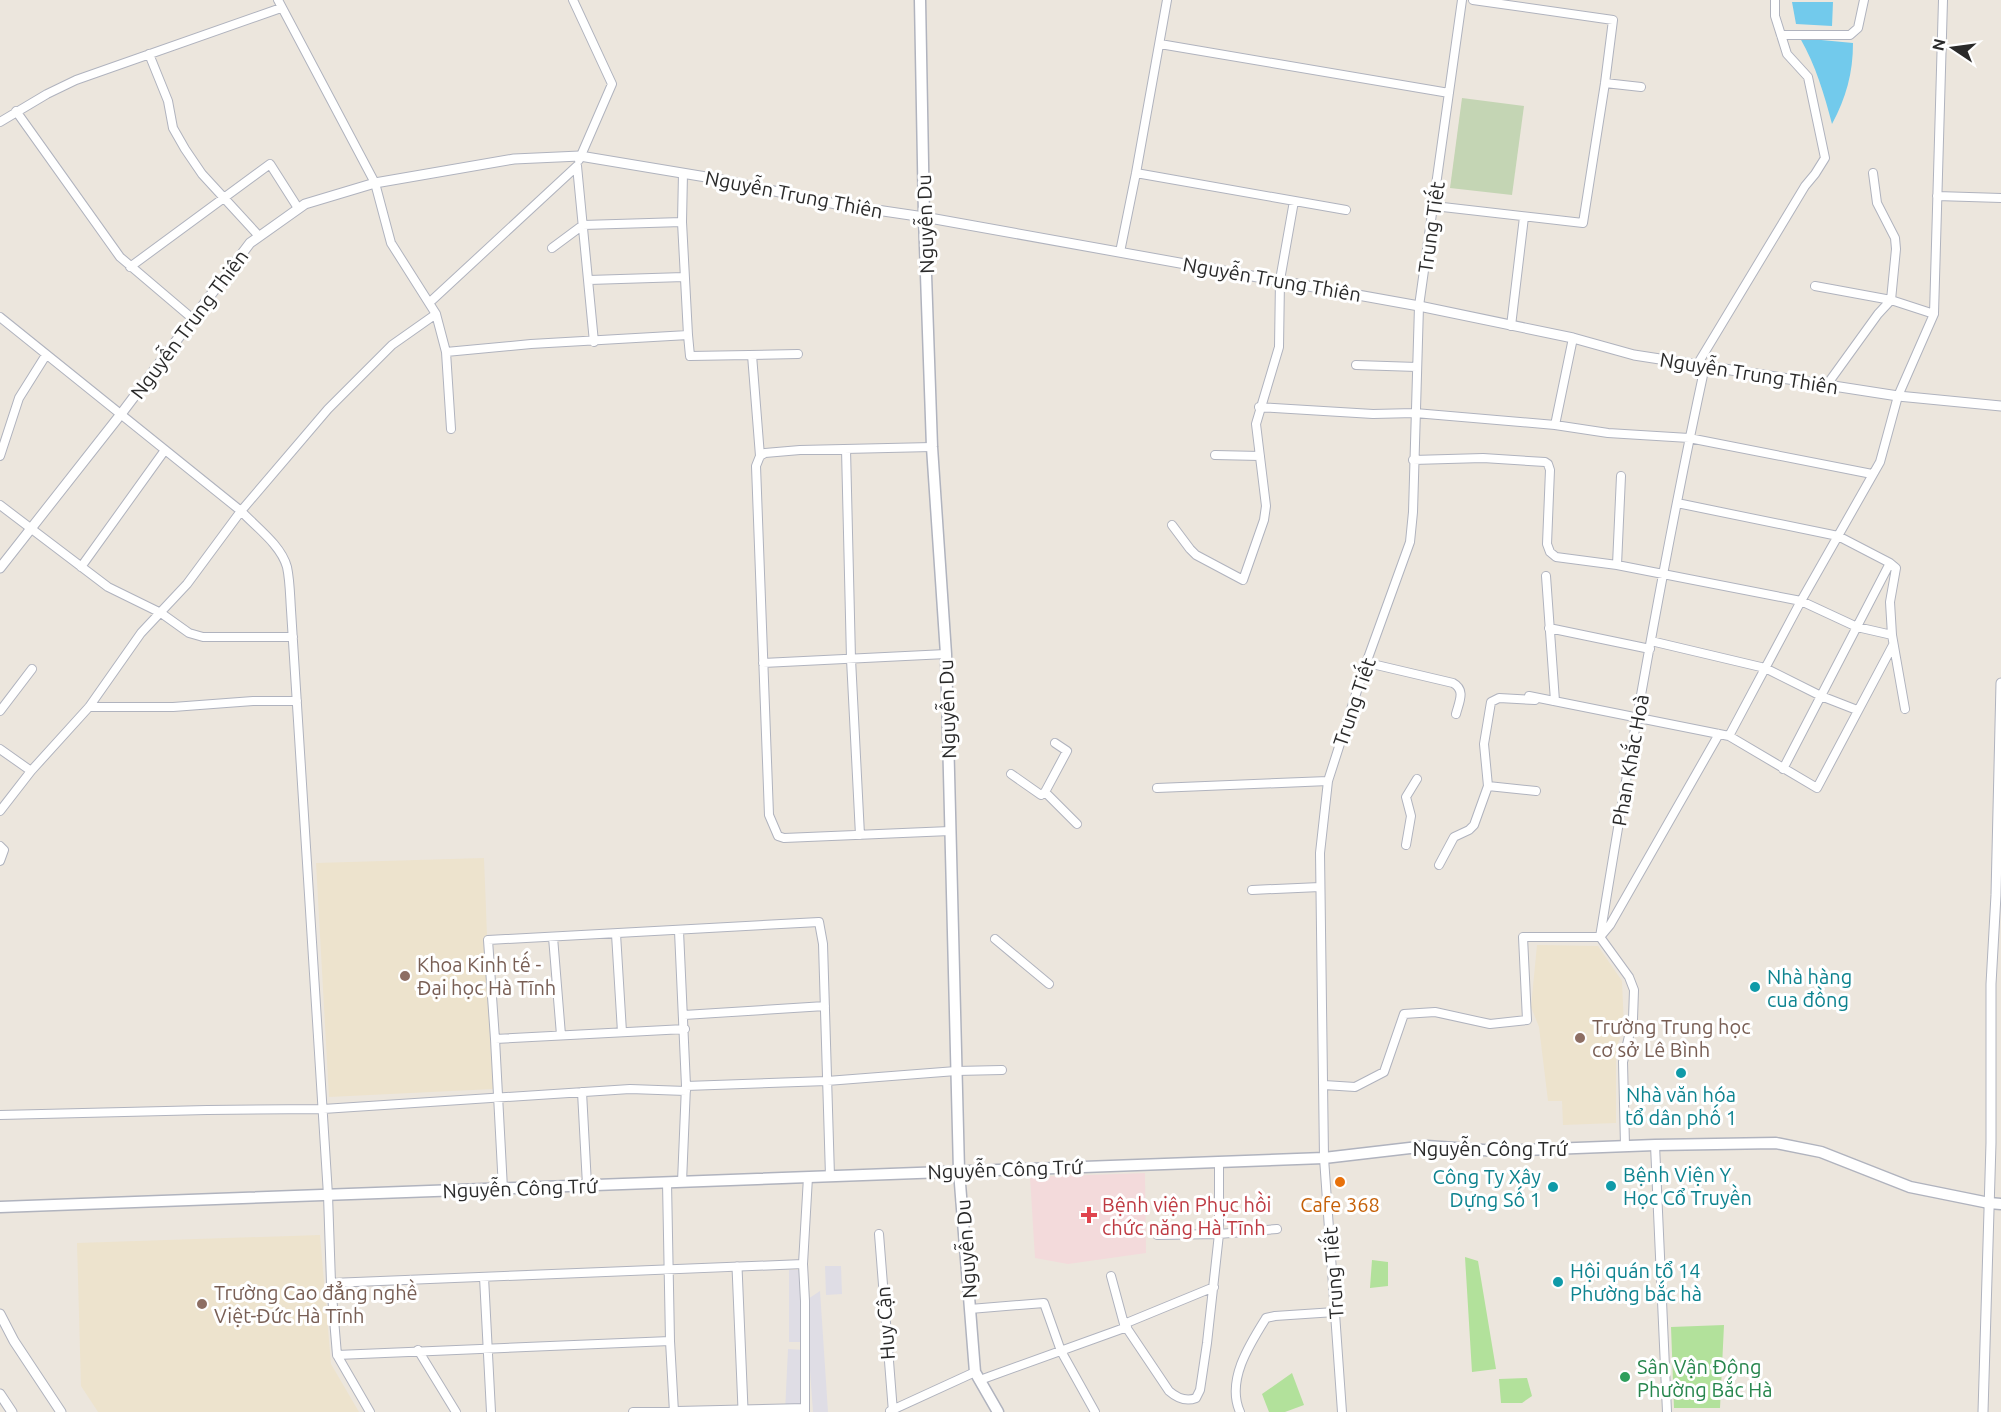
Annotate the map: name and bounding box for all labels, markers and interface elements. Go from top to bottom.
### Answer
north arrow [1923,18,1983,78]
text: N [1928,37,1948,52]
street label: Nguyễn Trung Thiên [703,164,885,223]
street label: Nguyễn Du [910,174,938,274]
street label: Trung Tiết [1410,179,1449,274]
street label: Nguyễn Trung Thiên [124,244,253,403]
street label: Nguyễn Trung Thiên [1181,250,1363,306]
street label: Nguyễn Trung Thiên [1658,346,1840,398]
street label: Trung Tiết [1325,654,1380,749]
street label: Nguyễn Du [932,659,960,759]
street label: Phan Khắc Hoà [1605,692,1653,828]
place label: Khoa Kinh tế - Đại học Hà Tĩnh [417,950,556,999]
place label: Nhà hàng cua đồng [1767,965,1852,1011]
marker: Khoa Kinh tế - Đại học Hà Tĩnh [398,969,412,983]
marker: Nhà hàng cua đồng [1748,980,1762,994]
place label: Trường Trung học cơ sở Lê Bình [1592,1015,1750,1061]
marker: Trường Trung học cơ sở Lê Bình [1573,1031,1587,1045]
marker: Nhà văn hóa tổ dân phố 1 [1674,1066,1688,1080]
place label: Nhà văn hóa tổ dân phố 1 [1625,1083,1737,1129]
street label: Nguyễn Công Trứ [1412,1135,1569,1160]
street label: Nguyễn Công Trứ [927,1153,1084,1183]
place label: Bệnh Viện Y Học Cổ Truyền [1623,1163,1752,1209]
place label: Công Ty Xây Dựng Số 1 [1432,1165,1541,1211]
street label: Nguyễn Công Trứ [442,1172,599,1202]
marker: Cafe 368 [1333,1175,1347,1189]
marker: Bệnh Viện Y Học Cổ Truyền [1604,1179,1618,1193]
marker: Công Ty Xây Dựng Số 1 [1546,1180,1560,1194]
place label: Bệnh viện Phục hồi chức năng Hà Tĩnh [1102,1190,1271,1239]
place label: Cafe 368 [1300,1193,1380,1216]
street label: Nguyễn Du [949,1199,981,1299]
marker: Bệnh viện Phục hồi chức năng Hà Tĩnh [1080,1206,1098,1224]
street label: Trung Tiết [1315,1226,1348,1320]
place label: Hội quán tổ 14 Phường bắc hà [1570,1259,1702,1305]
marker: Hội quán tổ 14 Phường bắc hà [1551,1275,1565,1289]
place label: Trường Cao đẳng nghề Việt-Đức Hà Tĩnh [214,1278,418,1327]
street label: Huy Cận [871,1286,899,1360]
marker: Trường Cao đẳng nghề Việt-Đức Hà Tĩnh [195,1297,209,1311]
place label: Sân Vận Động Phường Bắc Hà [1637,1355,1773,1401]
marker: Sân Vận Động Phường Bắc Hà [1618,1370,1632,1384]

